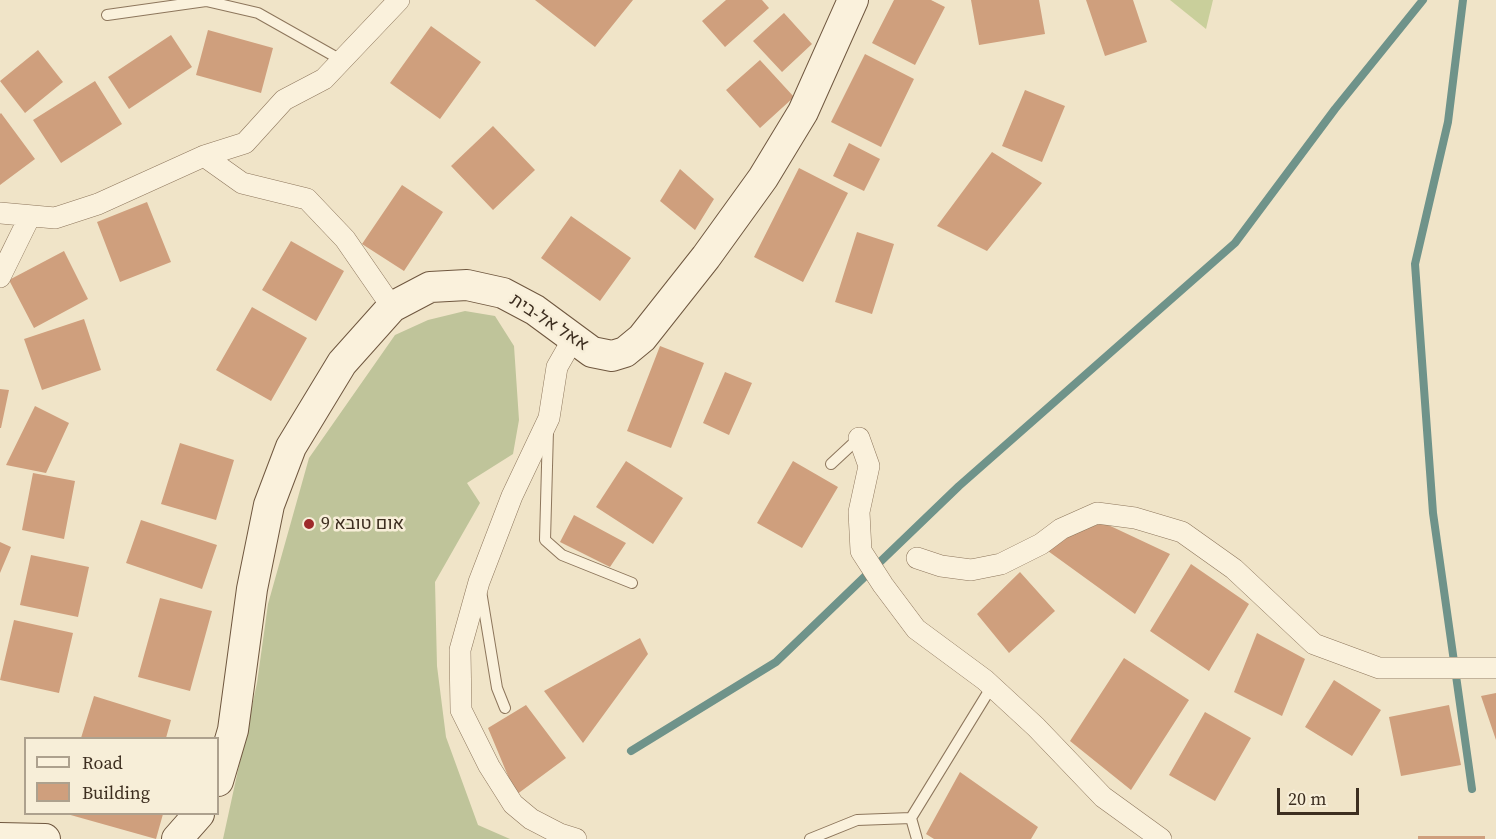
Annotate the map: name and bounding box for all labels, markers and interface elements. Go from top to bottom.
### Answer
street label: אאל אל-בית [506,290,592,356]
place label: אום טובא 9 [321,513,404,535]
marker: אום טובא 9 [302,517,316,531]
legend [24,737,219,815]
text: Road [82,750,123,775]
scale bar [1280,776,1362,814]
text: Building [82,780,150,805]
text: 20 m [1288,786,1326,811]

